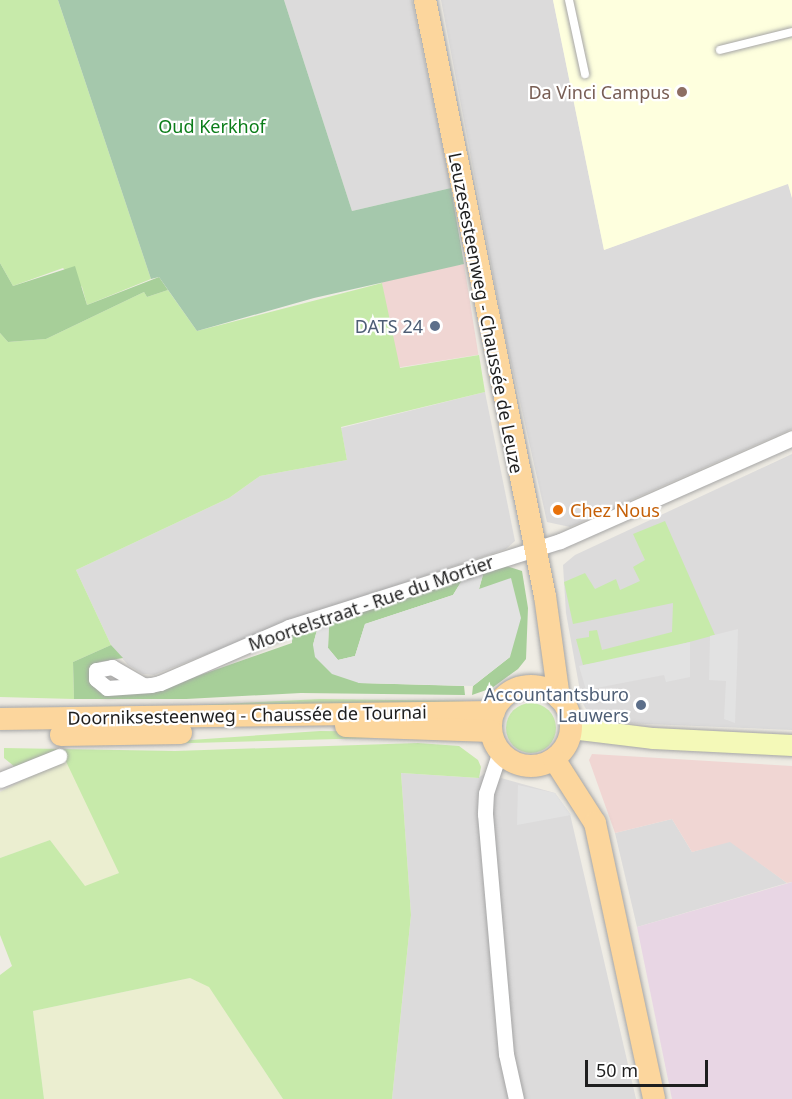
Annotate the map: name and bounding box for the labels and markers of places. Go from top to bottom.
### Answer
place label: Da Vinci Campus [528,81,670,103]
marker: Da Vinci Campus [675,85,689,99]
place label: DATS 24 [355,315,423,337]
marker: DATS 24 [428,319,442,333]
place label: Chez Nous [570,499,660,521]
marker: Chez Nous [551,503,565,517]
place label: Accountantsburo Lauwers [484,684,629,726]
marker: Accountantsburo Lauwers [634,698,648,712]

